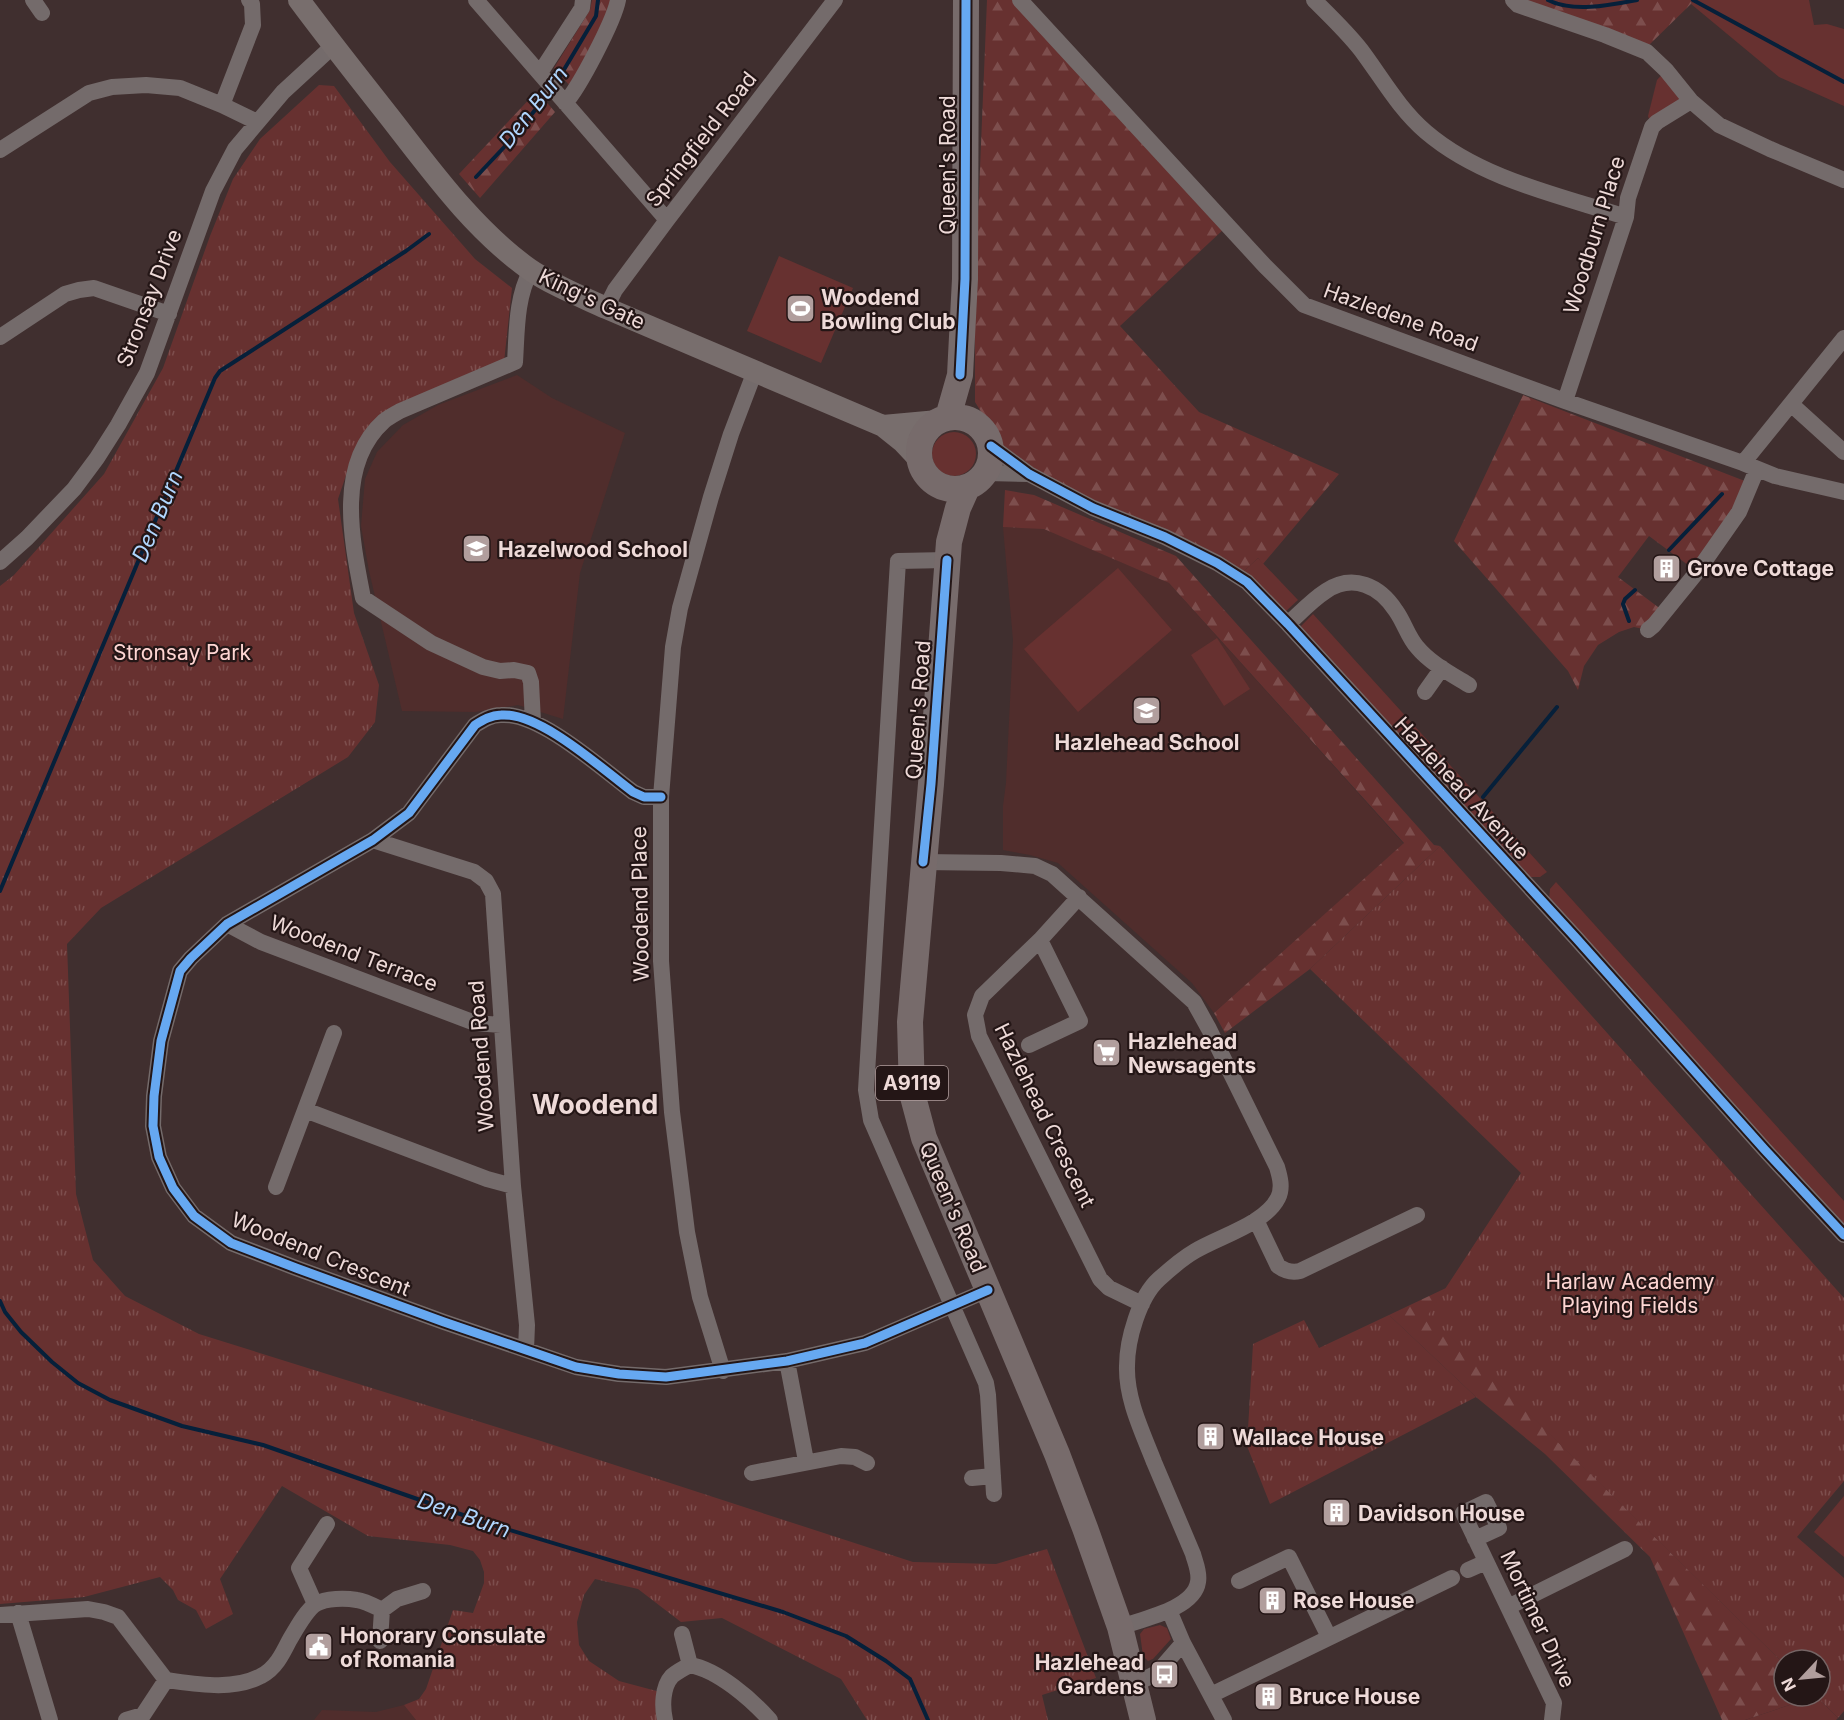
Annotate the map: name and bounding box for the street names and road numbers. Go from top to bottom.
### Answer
street label: Springfield Road [640,66,762,212]
street label: Queen's Road [935,95,960,235]
street label: Woodburn Place [1558,153,1630,317]
street label: Stronsay Drive [111,226,187,370]
street label: King's Gate [535,263,649,335]
street label: Hazledene Road [1320,277,1482,357]
street label: Queen's Road [901,640,935,780]
street label: Hazlehead Avenue [1390,712,1534,864]
street label: Woodend Place [626,826,654,982]
street label: Woodend Terrace [267,910,441,996]
street label: Woodend Road [463,979,499,1133]
street label: Hazlehead Crescent [990,1019,1100,1211]
road number: A9119 [876,1066,948,1100]
street label: Queen's Road [914,1138,992,1276]
street label: Woodend Crescent [228,1207,414,1301]
street label: Mortimer Drive [1495,1547,1581,1691]

